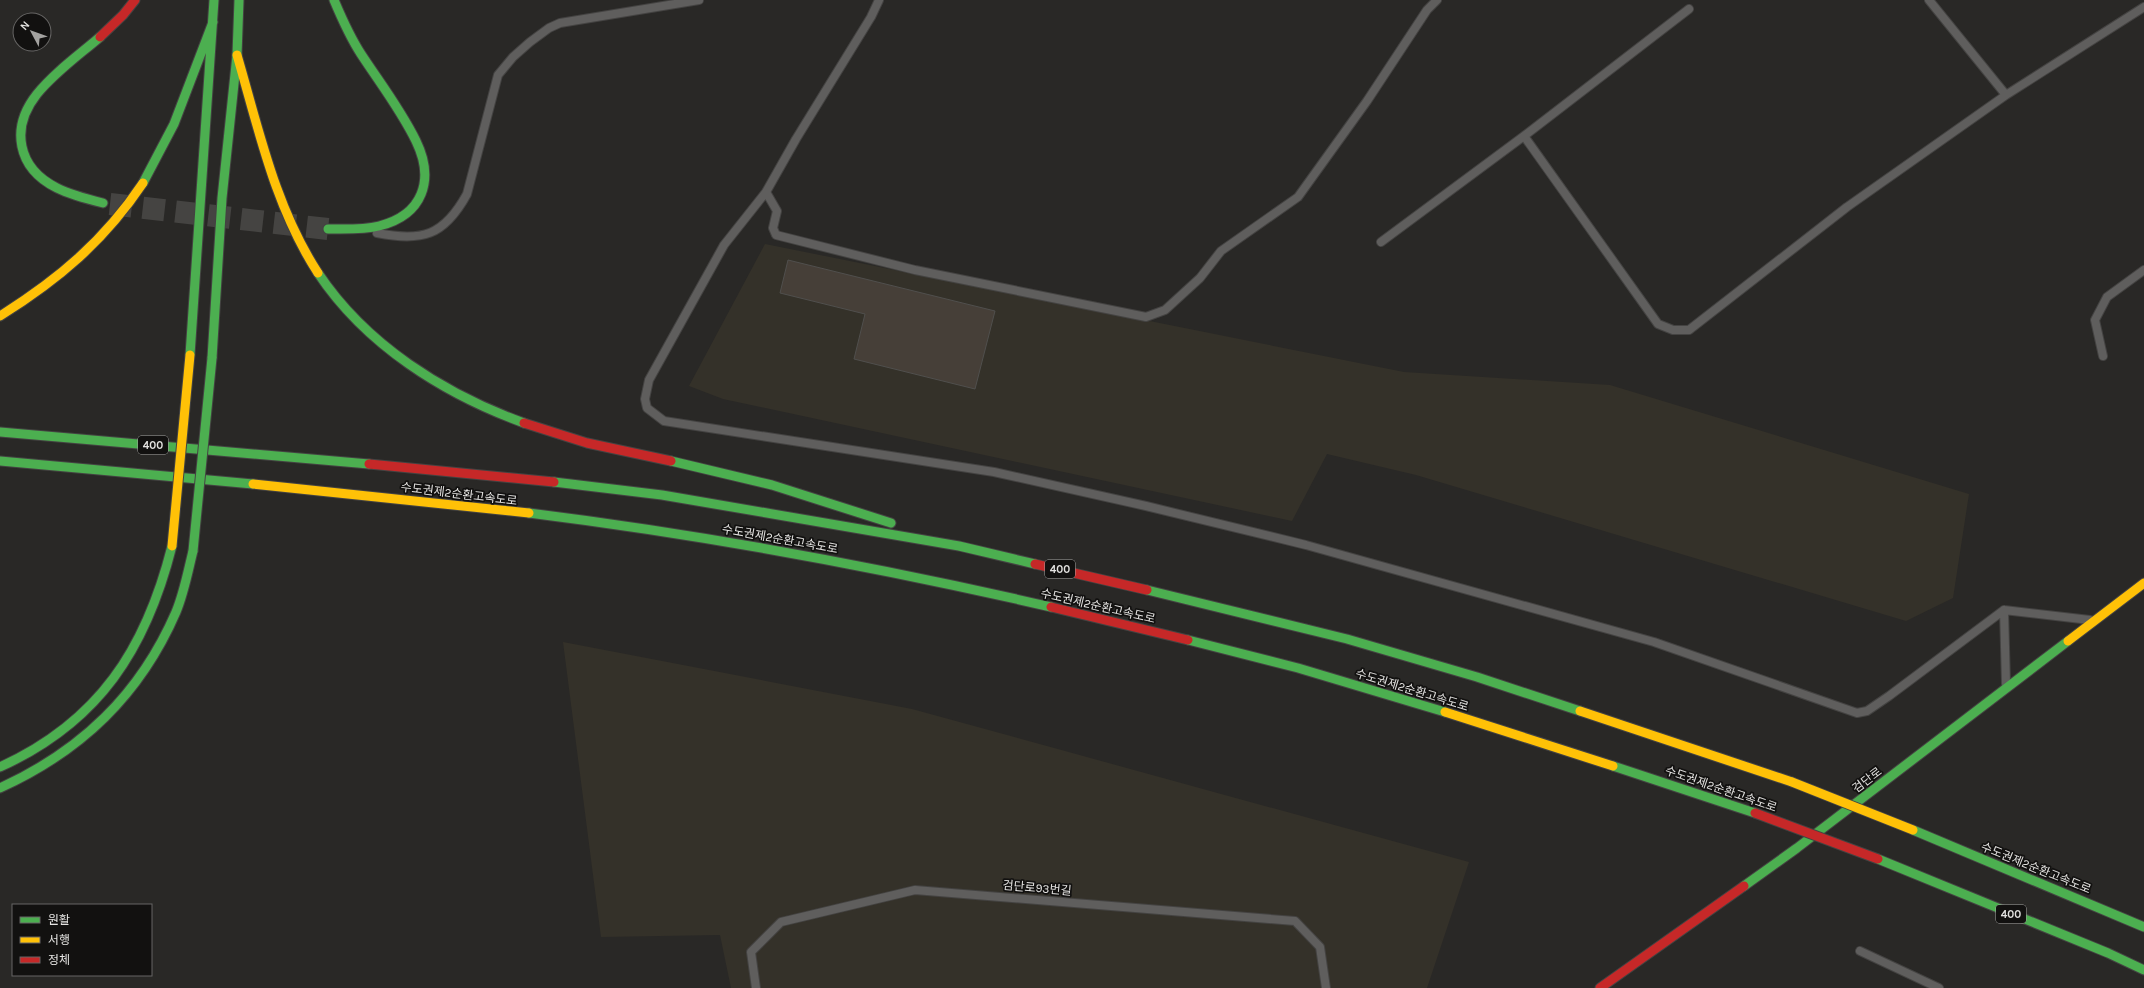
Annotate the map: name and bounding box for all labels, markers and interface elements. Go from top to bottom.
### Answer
north arrow [12,12,52,52]
text: N [17,19,32,33]
road number: 400 [138,436,168,454]
street label: 수도권제2순환고속도로 [400,480,518,508]
street label: 수도권제2순환고속도로 [721,522,839,556]
road number: 400 [1045,560,1075,578]
street label: 수도권제2순환고속도로 [1039,586,1157,626]
street label: 수도권제2순환고속도로 [1354,666,1470,714]
street label: 수도권제2순환고속도로 [1663,763,1779,815]
street label: 검단로 [1850,764,1884,796]
street label: 수도권제2순환고속도로 [1979,840,2093,896]
street label: 검단로93번길 [1002,878,1072,898]
legend [12,904,152,976]
road number: 400 [1996,905,2026,923]
text: 원활 [48,913,70,927]
text: 서행 [48,933,70,947]
text: 정체 [48,953,70,967]

